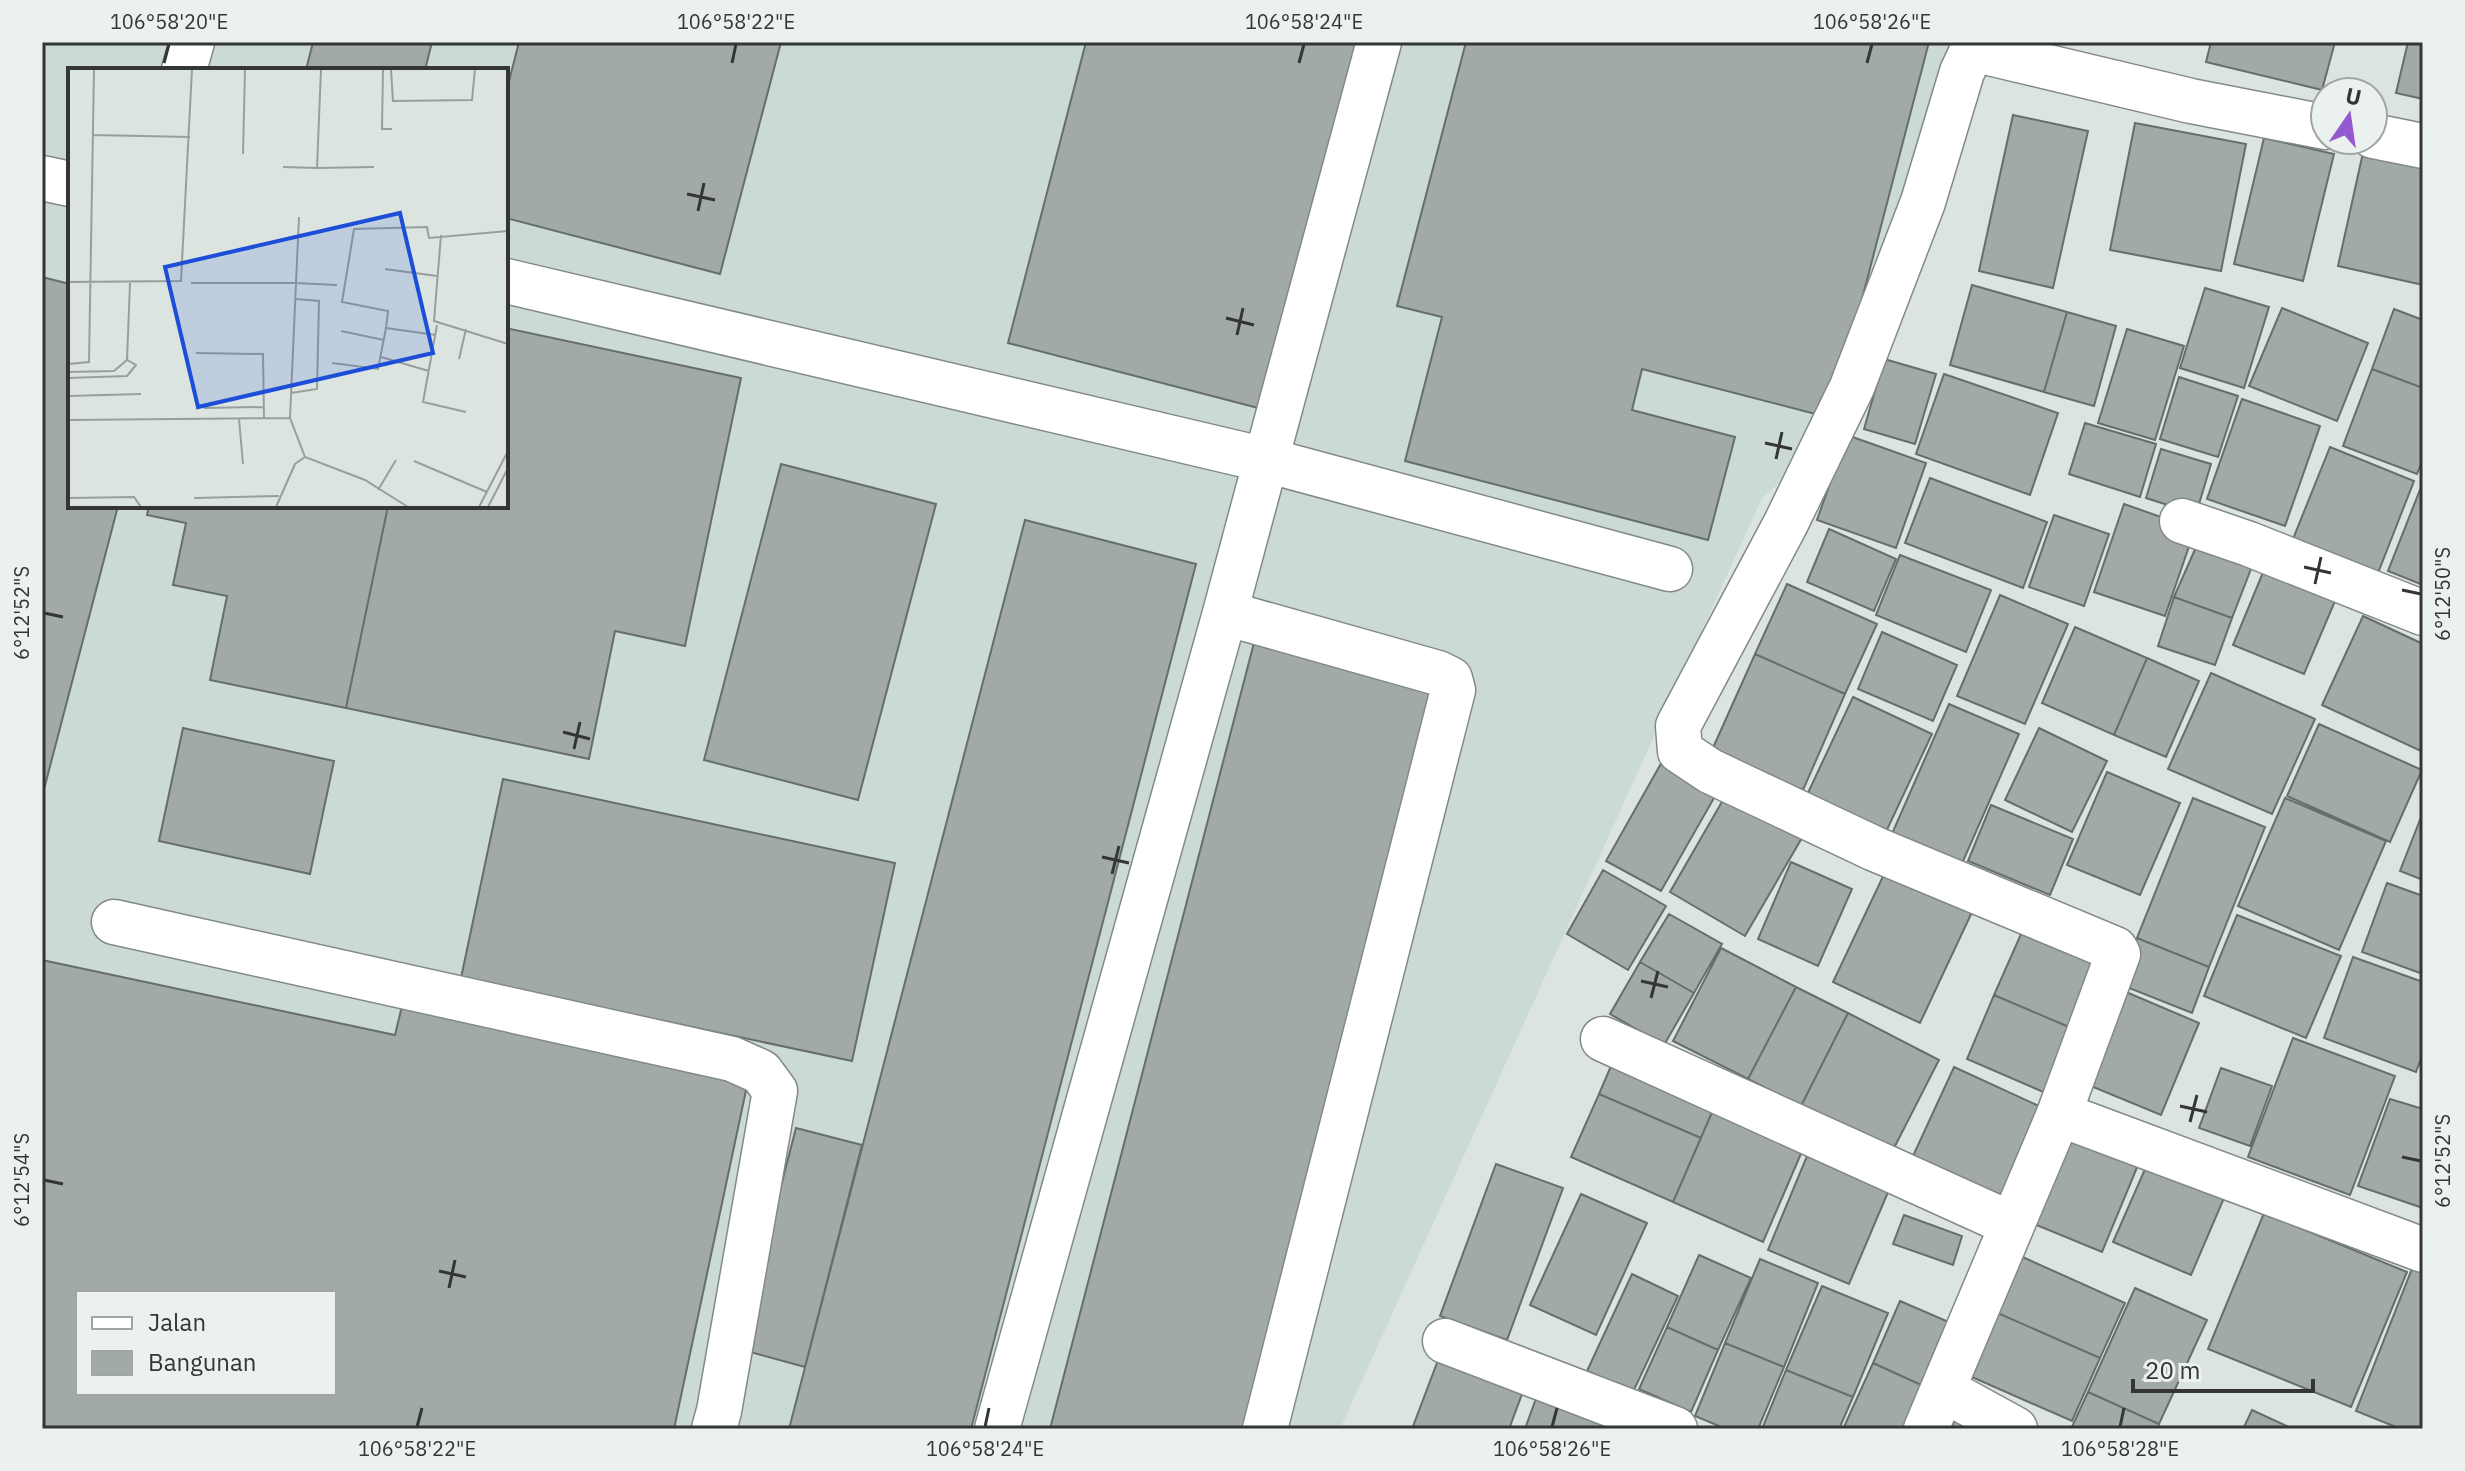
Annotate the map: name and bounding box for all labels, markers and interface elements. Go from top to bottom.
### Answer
text: 106°58'20"E [110,8,228,35]
text: 106°58'22"E [677,8,795,35]
text: 106°58'24"E [1245,8,1363,35]
text: 106°58'26"E [1813,8,1931,35]
inset map [68,68,508,508]
north arrow [2309,76,2389,156]
text: U [2343,80,2364,112]
text: 6°12'50"S [2429,547,2456,641]
text: 6°12'52"S [8,566,35,660]
text: 6°12'52"S [2429,1114,2456,1208]
text: 6°12'54"S [8,1133,35,1227]
legend [76,1291,336,1395]
text: Jalan [148,1306,206,1338]
scale bar [2133,1343,2313,1393]
text: Bangunan [148,1346,256,1378]
text: 20 m [2145,1354,2200,1386]
text: 106°58'22"E [358,1435,476,1462]
text: 106°58'24"E [926,1435,1044,1462]
text: 106°58'26"E [1493,1435,1611,1462]
text: 106°58'28"E [2061,1435,2179,1462]

